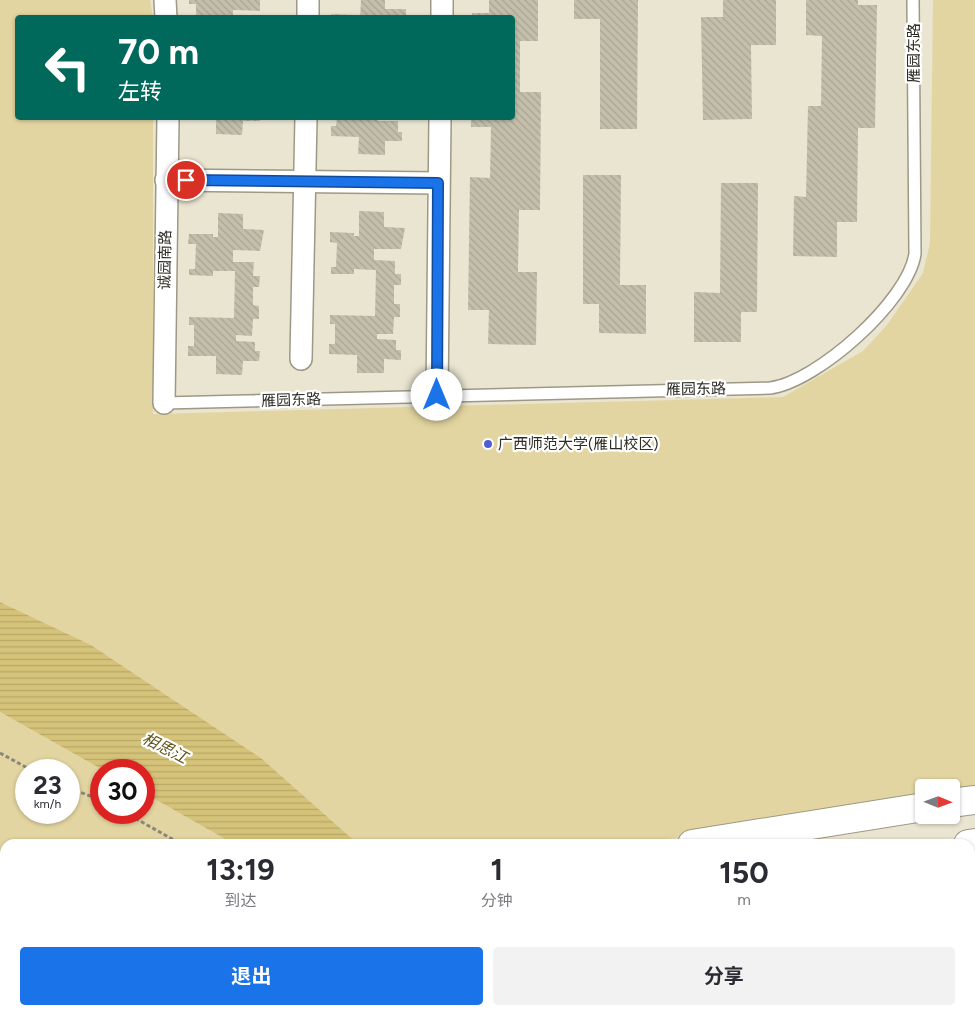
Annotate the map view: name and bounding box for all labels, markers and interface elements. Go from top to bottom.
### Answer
street label: 雁园东路 [905,23,923,83]
text: 70 m [118,31,199,73]
icon: left [35,35,100,100]
text: 左转 [118,78,162,105]
pin [165,159,207,201]
icon: arrive [172,166,200,194]
street label: 诚园南路 [155,230,175,290]
position arrow [410,368,462,420]
street label: 雁园东路 [666,379,726,399]
street label: 雁园东路 [261,390,321,410]
place label: 广西师范大学(雁山校区) [498,435,659,453]
marker: 广西师范大学(雁山校区) [482,438,494,450]
water label: 相思江 [139,729,192,768]
speed limit sign: 30 [90,759,155,824]
text: 23 [33,770,62,800]
north arrow [915,779,960,824]
map controls [915,779,960,824]
text: km/h [34,797,61,811]
text: 13:19 [206,851,275,888]
text: 1 [491,851,503,888]
text: 150 [719,854,769,891]
text: m [737,890,751,909]
text: 到达 [224,891,256,910]
text: 分钟 [481,891,513,910]
button: 退出 [20,947,483,1005]
button: 分享 [493,947,955,1005]

